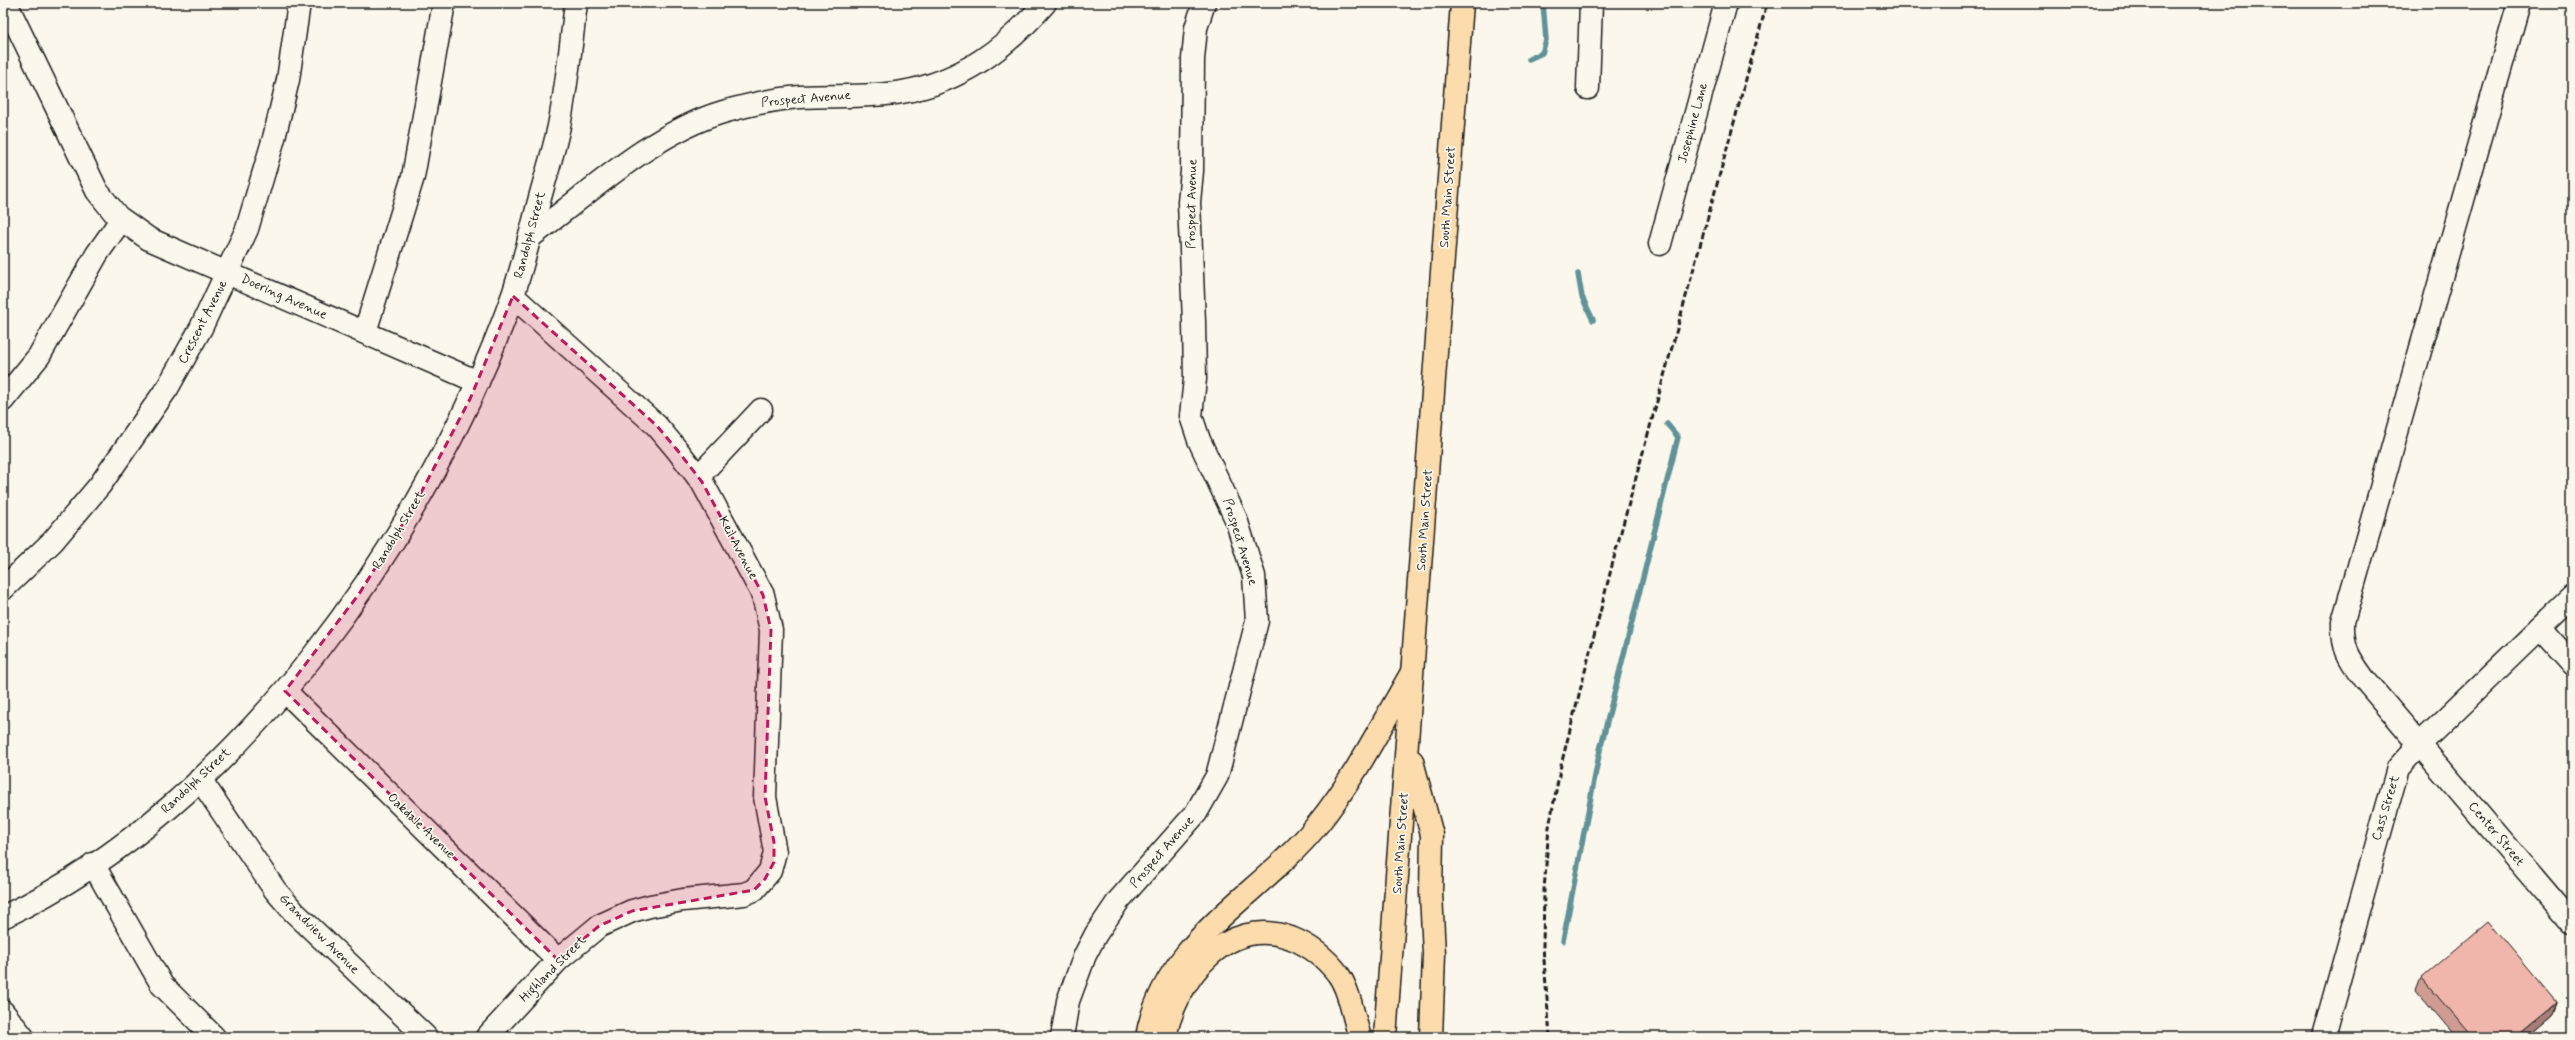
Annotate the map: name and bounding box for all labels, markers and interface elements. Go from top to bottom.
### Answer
street label: Josephine Lane [1674,81,1712,165]
street label: Prospect Avenue [760,87,852,111]
street label: South Main Street [1436,146,1460,248]
street label: Prospect Avenue [1183,159,1201,249]
street label: Randolph Street [510,189,550,280]
street label: Doering Avenue [238,270,330,324]
street label: Crescent Avenue [175,277,231,367]
street label: South Main Street [1413,469,1437,571]
street label: Randolph Street [369,487,429,573]
street label: Prospect Avenue [1219,497,1261,587]
street label: Keil Avenue [714,513,762,583]
street label: Randolph Street [158,744,235,818]
street label: Cass Street [2368,773,2404,843]
street label: Oakdale Avenue [384,789,459,863]
street label: South Main Street [1389,792,1413,894]
street label: Center Street [2464,798,2528,870]
street label: Prospect Avenue [1126,812,1198,892]
street label: Grandview Avenue [275,890,363,978]
street label: Highland Street [516,932,592,1007]

